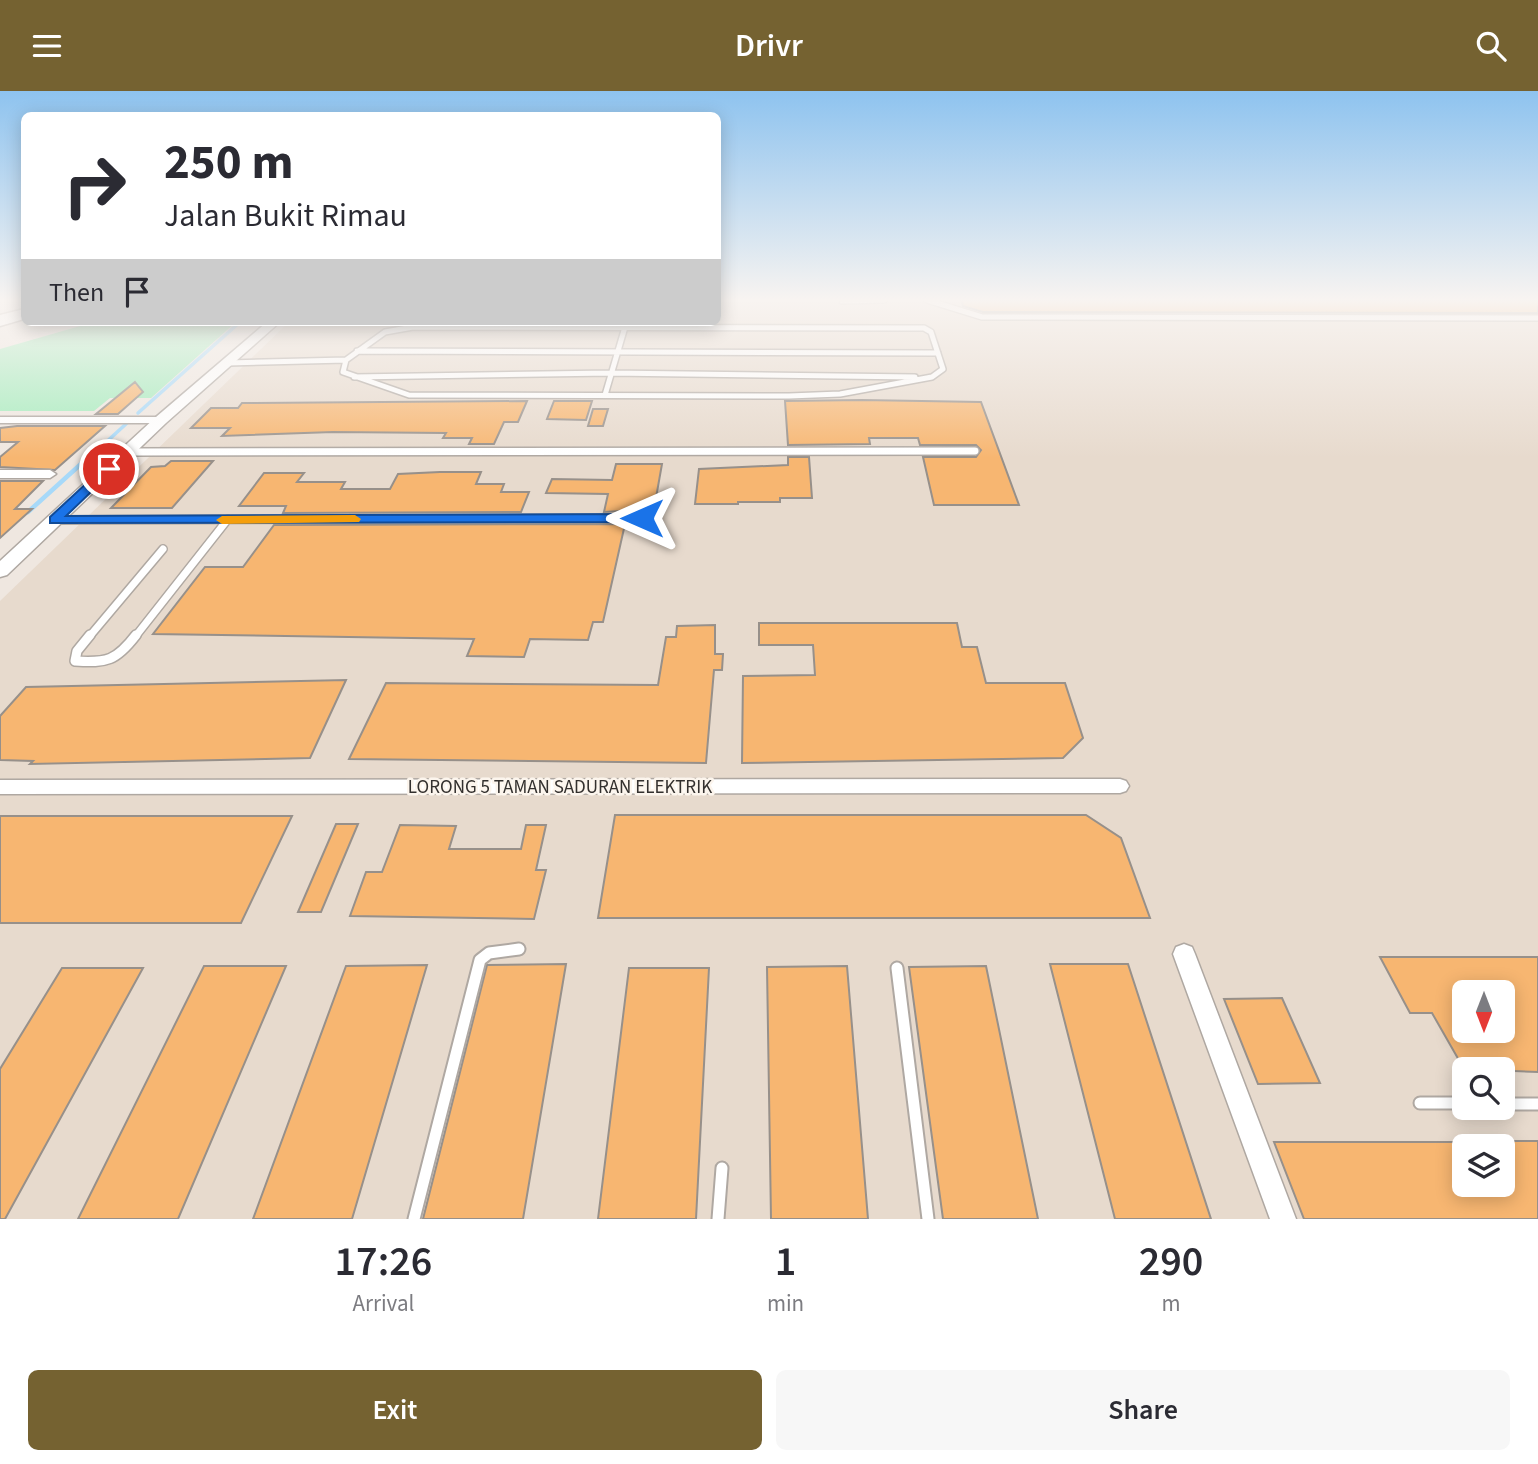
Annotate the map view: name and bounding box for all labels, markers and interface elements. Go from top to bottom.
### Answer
text: Drivr [735,23,803,69]
icon: menu [28,27,66,65]
icon: search [1472,27,1510,65]
text: 250 m [164,128,293,198]
icon: right [49,140,140,231]
text: Jalan Bukit Rimau [164,193,407,239]
icon: arrive [118,273,156,311]
text: Then [49,274,104,311]
pin [79,439,139,499]
icon: arrive [90,450,128,488]
position arrow [605,481,679,555]
street label: LORONG 5 TAMAN SADURAN ELEKTRIK [408,774,712,801]
north arrow [1452,980,1516,1043]
map controls [1452,980,1515,1197]
button: search [1452,1057,1515,1120]
button: layers [1452,1134,1515,1197]
text: 17:26 [335,1232,432,1292]
text: 1 [775,1232,796,1292]
text: 290 [1139,1232,1203,1292]
text: Arrival [353,1287,414,1320]
text: min [767,1287,804,1320]
text: m [1162,1287,1181,1320]
button: Exit [28,1370,762,1450]
button: Share [776,1370,1510,1450]

